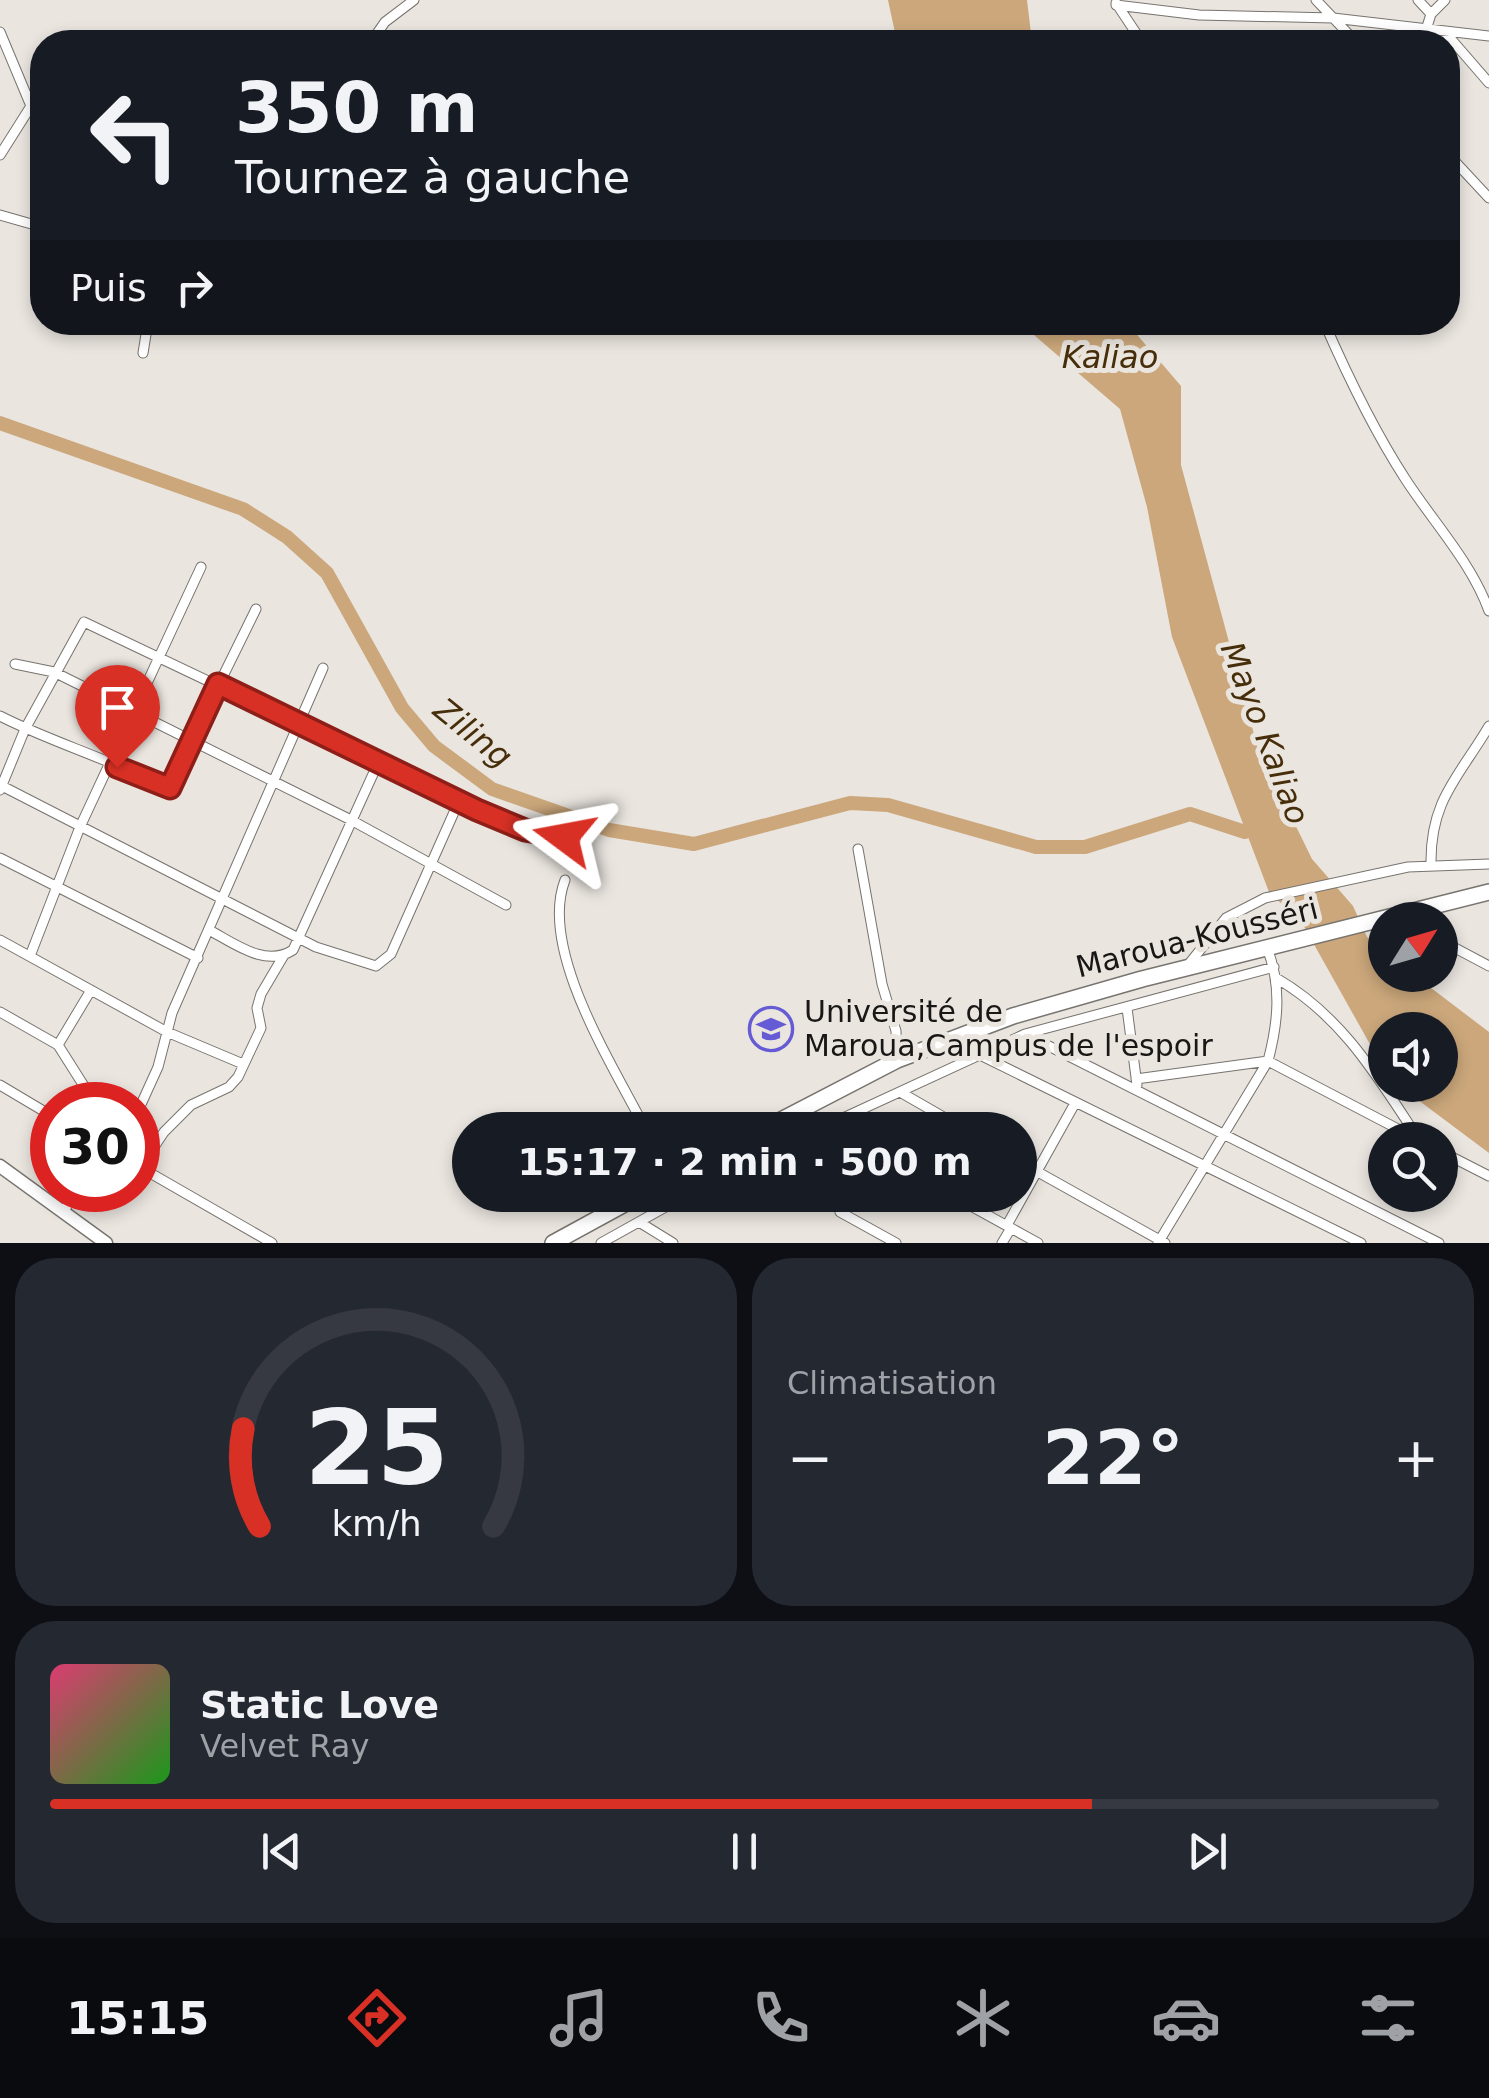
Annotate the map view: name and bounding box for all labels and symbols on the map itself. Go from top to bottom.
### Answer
water label: Kaliao [1062,338,1158,376]
water label: Mayo Kaliao [1213,636,1317,830]
pin [75,665,160,768]
water label: Ziling [426,690,520,776]
position arrow [512,785,616,889]
street label: Maroua-Kousséri [1072,890,1322,985]
north arrow [1368,902,1458,992]
place label: Université de Maroua,Campus de l'espoir [804,994,1213,1063]
school or university icon: Université de Maroua,Campus de l'espoir [748,1006,794,1052]
speed limit sign: 30 [30,1082,160,1212]

